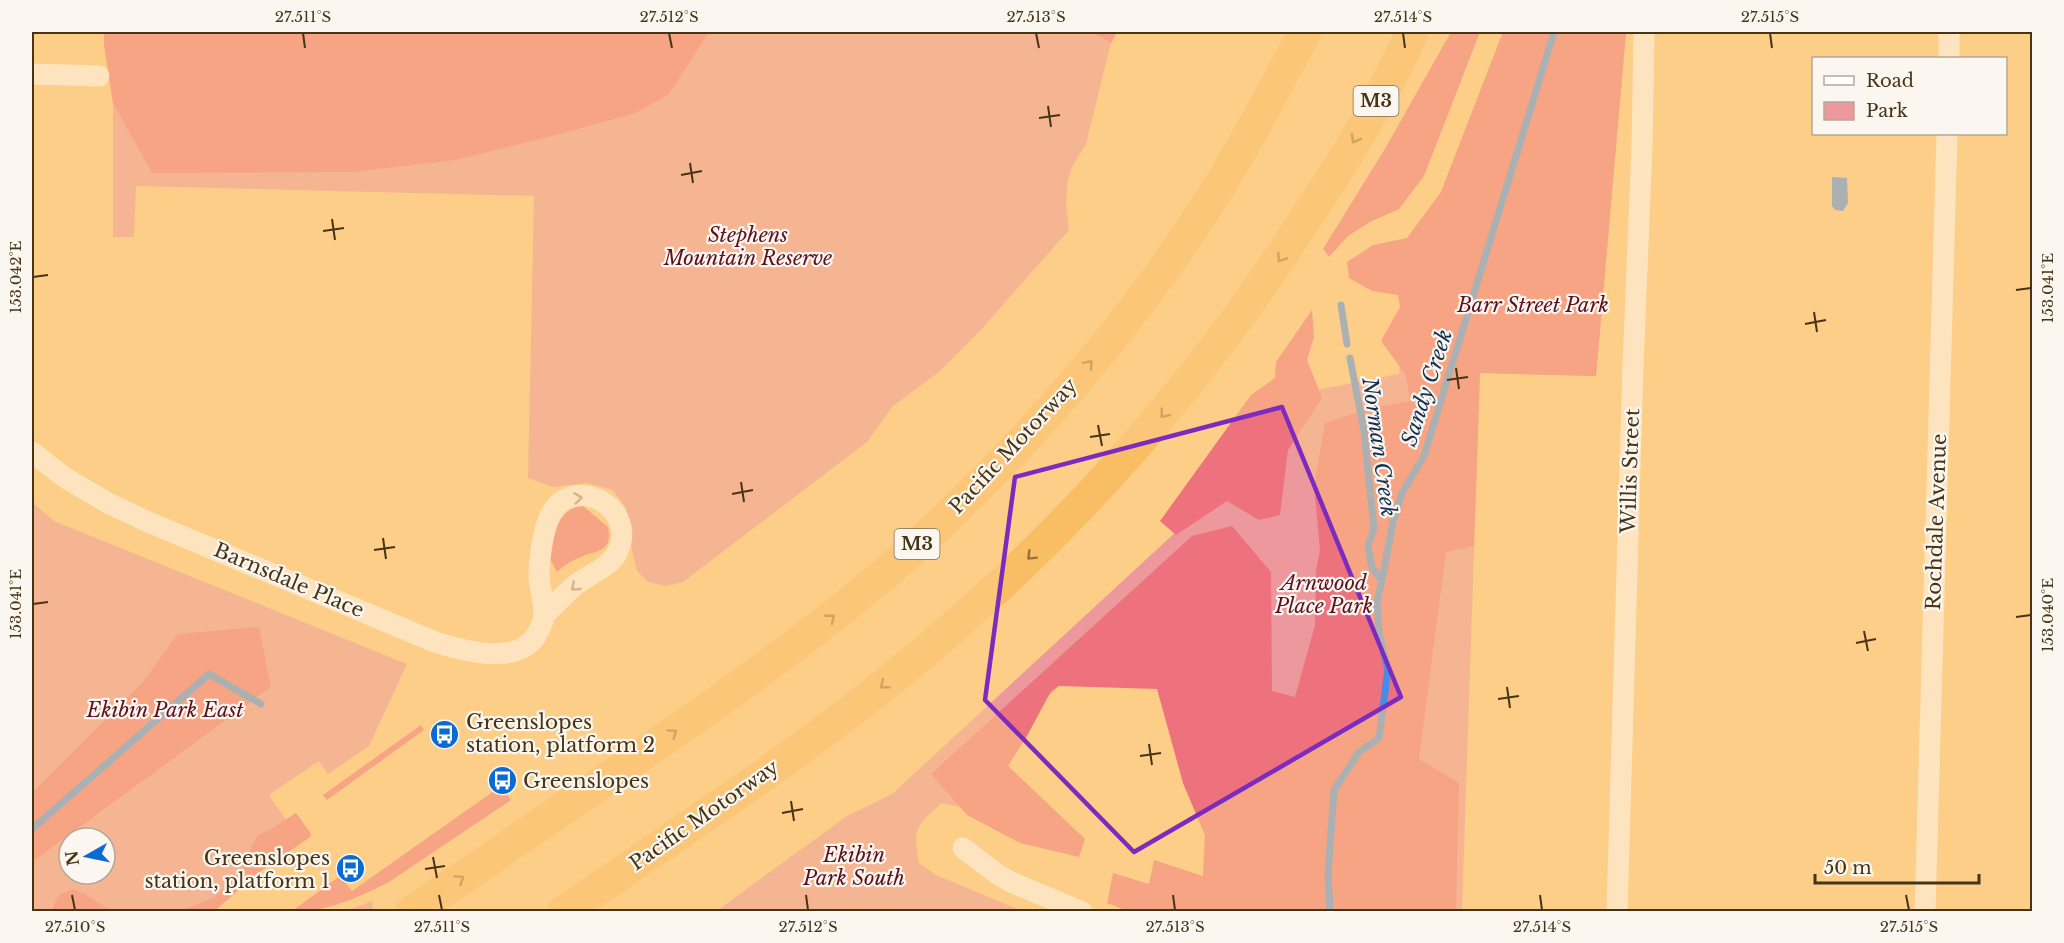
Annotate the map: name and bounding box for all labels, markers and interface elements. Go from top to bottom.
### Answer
text: 27.511°S [275,7,331,26]
text: 27.512°S [639,7,699,26]
text: 27.513°S [1006,7,1066,26]
text: 27.514°S [1374,7,1432,26]
text: 27.515°S [1741,7,1799,26]
legend [1812,57,2007,135]
text: Road [1866,70,1914,92]
road number: M3 [1354,86,1398,116]
text: Park [1866,100,1908,122]
one-way arrow [1351,133,1363,143]
park label: Stephens Mountain Reserve [663,223,832,270]
text: 153.042°E [6,240,25,313]
one-way arrow [1277,251,1288,262]
text: 153.041°E [2038,253,2057,323]
park label: Barr Street Park [1456,293,1609,317]
water label: Sandy Creek [1396,326,1458,450]
one-way arrow [1082,360,1093,371]
street label: Pacific Motorway [944,373,1082,519]
water label: Norman Creek [1356,375,1402,518]
one-way arrow [1160,407,1171,418]
street label: Willis Street [1616,408,1644,535]
street label: Rochdale Avenue [1921,433,1951,611]
one-way arrow [574,492,583,505]
road number: M3 [894,529,940,559]
street label: Barnsdale Place [210,538,368,622]
one-way arrow [1027,549,1038,560]
text: 153.041°E [6,569,25,639]
park label: Arnwood Place Park [1274,571,1373,618]
text: 153.040°E [2038,578,2057,652]
one-way arrow [571,579,582,590]
one-way arrow [824,614,835,625]
one-way arrow [880,677,891,688]
park label: Ekibin Park East [85,698,244,722]
place label: Greenslopes station, platform 2 [466,710,655,757]
bus stop icon: Greenslopes station, platform 2 [429,718,461,750]
one-way arrow [667,729,678,740]
street label: Pacific Motorway [625,754,783,875]
bus stop icon: Greenslopes [486,765,518,797]
place label: Greenslopes [523,769,649,793]
north arrow [57,826,117,886]
park label: Ekibin Park South [802,843,905,890]
place label: Greenslopes station, platform 1 [144,846,330,893]
scale bar [1815,847,1978,885]
text: N [61,849,83,867]
bus stop icon: Greenslopes station, platform 1 [335,853,367,885]
text: 50 m [1824,857,1872,879]
one-way arrow [454,875,465,886]
text: 27.510°S [45,917,105,936]
text: 27.511°S [414,917,470,936]
text: 27.512°S [778,917,838,936]
text: 27.513°S [1145,917,1205,936]
text: 27.514°S [1513,917,1571,936]
text: 27.515°S [1880,917,1938,936]

